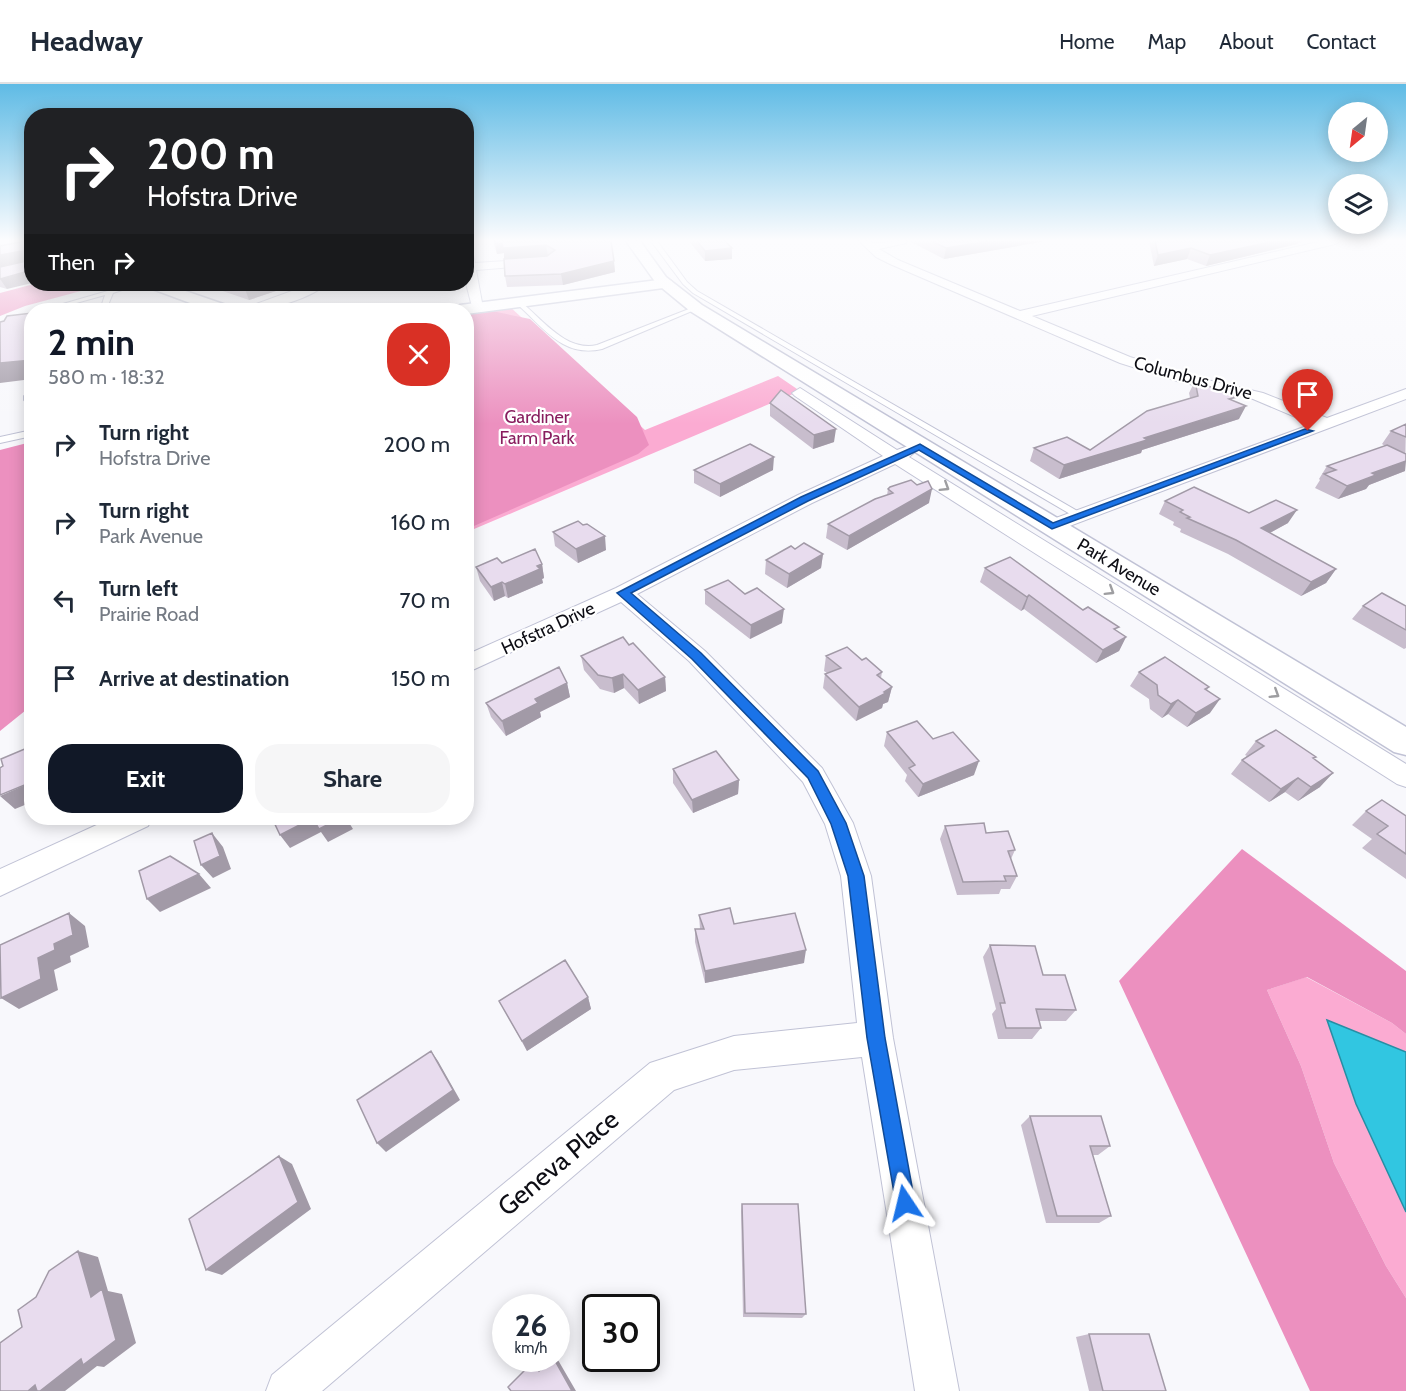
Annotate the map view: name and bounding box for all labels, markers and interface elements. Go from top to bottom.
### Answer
text: Headway [30,24,143,58]
text: Home [1059,29,1115,54]
text: Map [1148,29,1186,54]
text: About [1219,29,1273,54]
text: Contact [1306,29,1376,54]
north arrow [1328,102,1388,162]
map controls [1328,102,1388,234]
text: 200 m [147,128,274,180]
icon: right [48,132,126,210]
button: layers [1328,174,1388,234]
text: Hofstra Drive [147,180,298,213]
icon: right [107,246,140,279]
text: Then [48,249,95,276]
text: 2 min [48,320,135,364]
button: close [387,323,450,386]
street label: Columbus Drive [1131,352,1255,404]
text: 580 m · 18:32 [48,365,165,389]
pin [1282,369,1333,431]
icon: arrive [1291,378,1324,411]
park label: Gardiner Farm Park [500,406,575,449]
text: Turn right [99,419,189,446]
icon: right [48,428,81,461]
text: 200 m [384,431,450,458]
text: Hofstra Drive [99,446,211,470]
one-way arrow [939,479,949,491]
text: Turn right [99,497,189,524]
icon: right [48,506,81,539]
text: 160 m [391,509,450,536]
text: Park Avenue [99,524,203,548]
street label: Park Avenue [1073,533,1165,601]
text: Turn left [99,575,178,602]
one-way arrow [1104,583,1114,595]
icon: left [48,584,81,617]
text: 70 m [400,587,450,614]
street label: Hofstra Drive [498,597,598,659]
text: Prairie Road [99,602,199,626]
icon: arrive [48,662,81,695]
text: Arrive at destination [99,665,289,692]
text: 150 m [391,665,450,692]
one-way arrow [1269,687,1279,699]
button: Exit [48,744,243,813]
button: Share [255,744,450,813]
street label: Geneva Place [491,1103,625,1223]
position arrow [873,1171,937,1235]
speed limit sign: 30 [582,1294,660,1372]
text: 26 [515,1307,547,1344]
text: km/h [515,1339,547,1357]

